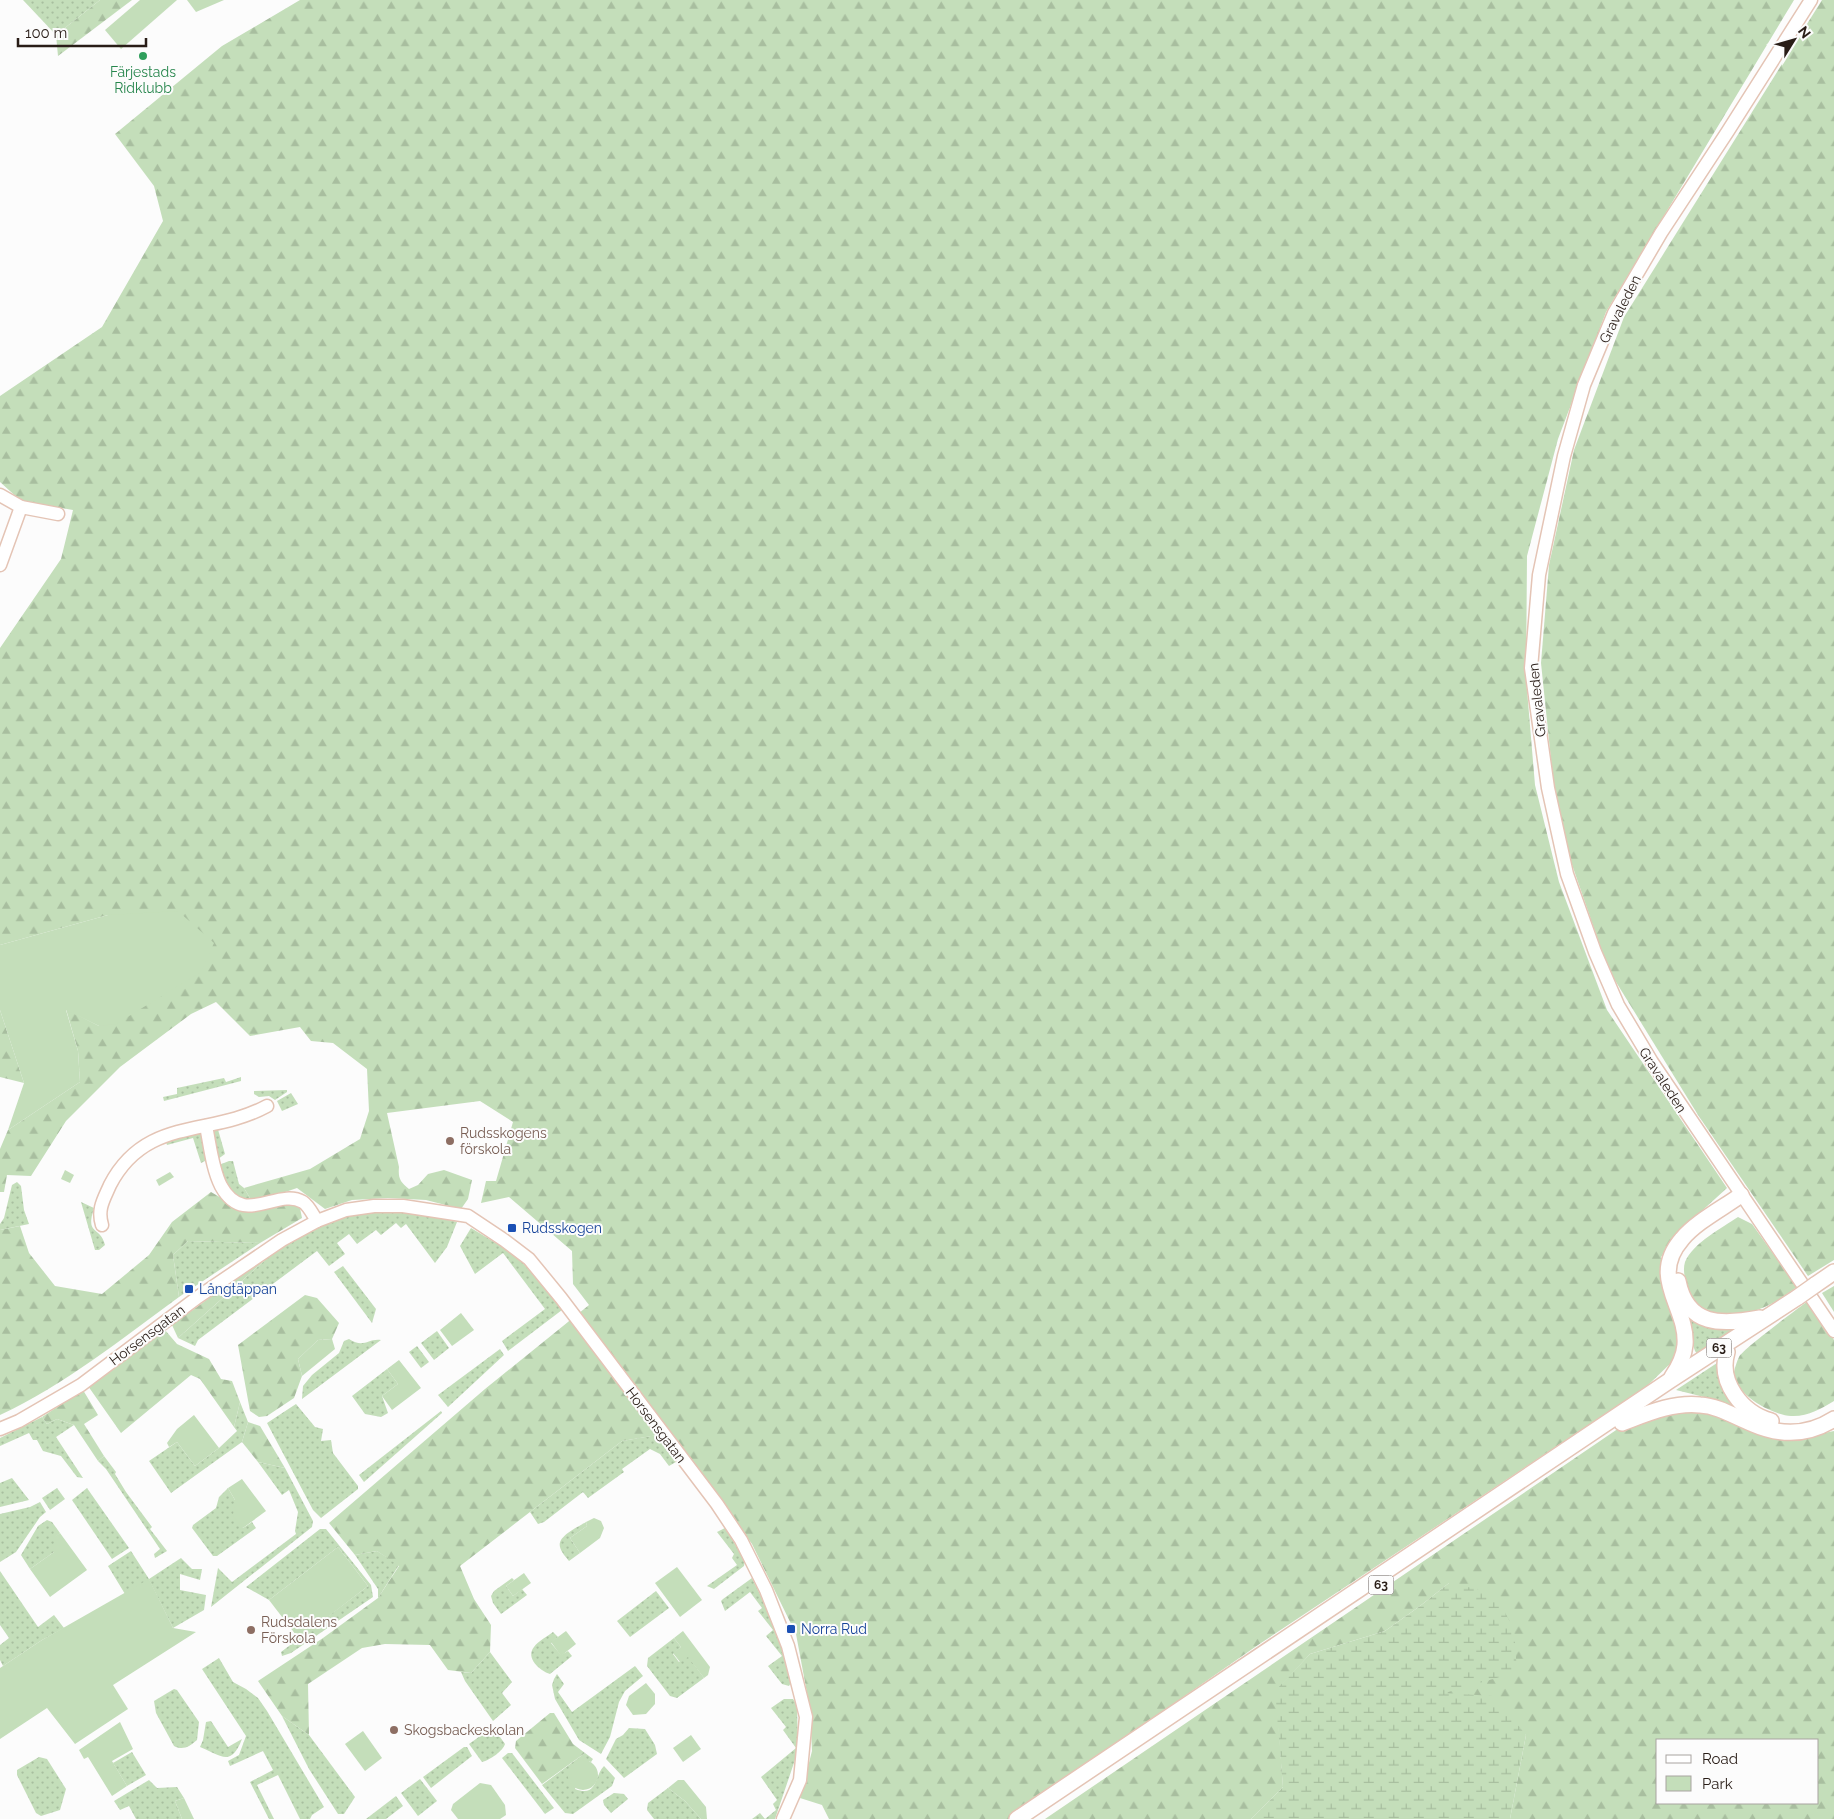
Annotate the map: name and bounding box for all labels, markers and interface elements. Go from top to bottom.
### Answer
scale bar [18,15,145,47]
north arrow [1769,15,1819,65]
text: N [1795,23,1814,41]
text: 100 m [25,24,67,42]
marker: Färjestads Ridklubb [137,50,149,62]
place label: Färjestads Ridklubb [110,64,176,96]
street label: Gravaleden [1596,272,1644,346]
street label: Gravaleden [1525,662,1549,738]
street label: Gravaleden [1636,1044,1690,1116]
place label: Rudsskogens förskola [460,1125,547,1157]
marker: Rudsskogens förskola [444,1135,456,1147]
place label: Rudsskogen [522,1220,602,1236]
marker: Rudsskogen [506,1222,518,1234]
place label: Långtäppan [199,1281,277,1297]
marker: Långtäppan [183,1283,195,1295]
street label: Horsensgatan [106,1302,188,1368]
road number: 63 [1706,1339,1732,1358]
street label: Horsensgatan [623,1384,689,1466]
road number: 63 [1368,1576,1394,1594]
place label: Rudsdalens Förskola [261,1614,337,1646]
place label: Norra Rud [801,1621,867,1637]
marker: Norra Rud [785,1623,797,1635]
marker: Rudsdalens Förskola [245,1624,257,1636]
place label: Skogsbackeskolan [404,1722,524,1738]
marker: Skogsbackeskolan [388,1724,400,1736]
legend [1656,1739,1819,1804]
text: Road [1702,1750,1738,1768]
text: Park [1702,1775,1733,1793]

